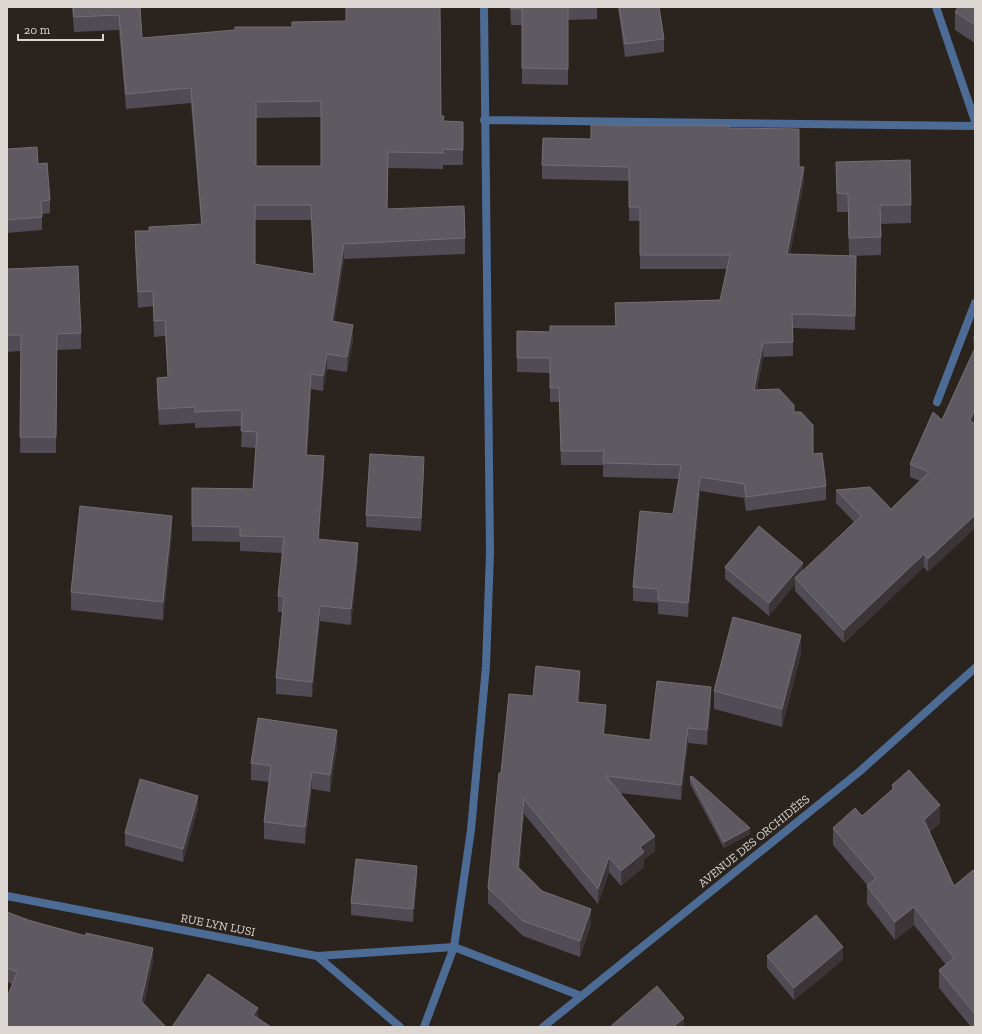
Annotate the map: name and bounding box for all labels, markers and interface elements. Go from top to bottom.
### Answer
scale bar [18,16,103,42]
text: 20 m [24,23,51,37]
street label: AVENUE DES ORCHIDÉES [695,791,812,890]
street label: RUE LYN LUSI [179,911,257,939]

